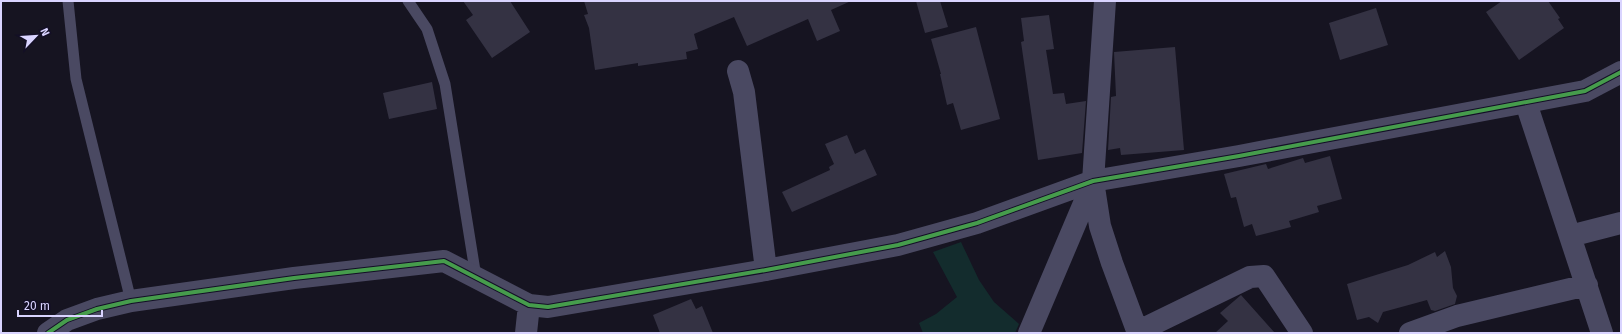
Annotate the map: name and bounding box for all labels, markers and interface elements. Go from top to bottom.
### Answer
north arrow [16,16,56,56]
text: N [37,26,52,38]
scale bar [18,292,102,318]
text: 20 m [24,299,50,313]

